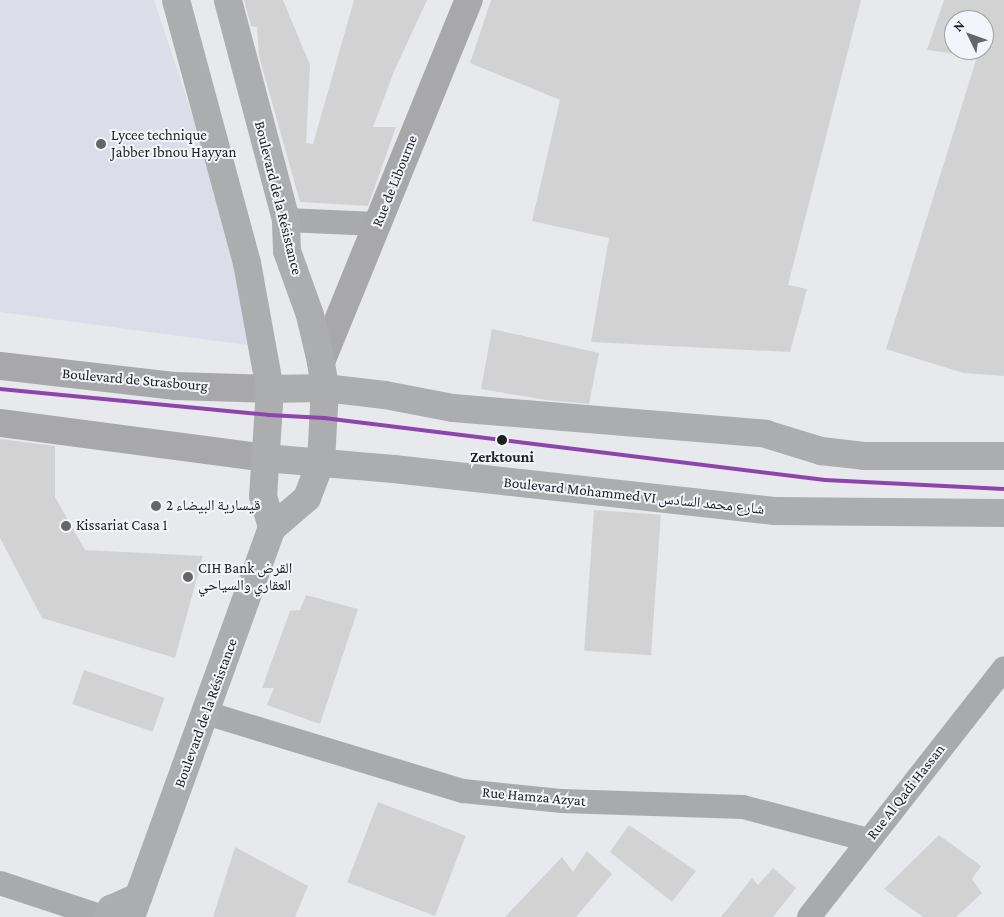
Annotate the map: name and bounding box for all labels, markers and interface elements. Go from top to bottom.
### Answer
north arrow [944,10,994,60]
text: N [949,17,968,35]
street label: Boulevard de la Résistance [250,119,306,277]
place label: Lycee technique Jabber Ibnou Hayyan [111,126,237,161]
street label: Rue de Libourne [368,133,422,229]
marker: Lycee technique Jabber Ibnou Hayyan [95,138,107,150]
street label: Boulevard de Strasbourg [61,365,209,395]
marker: Zerktouni [495,433,509,447]
place label: Zerktouni [470,449,534,467]
street label: Boulevard Mohammed VI شارع محمد السادس [503,473,765,519]
place label: قيسارية البيضاء 2 [166,497,260,515]
marker: قيسارية البيضاء 2 [150,500,162,512]
place label: Kissariat Casa 1 [76,517,168,535]
marker: Kissariat Casa 1 [60,520,72,532]
place label: CIH Bank القرض العقاري والسياحي [198,559,292,594]
marker: CIH Bank القرض العقاري والسياحي [182,571,194,583]
street label: Boulevard de la Résistance [171,636,241,790]
street label: Rue Al Qadi Hassan [863,741,949,843]
street label: Rue Hamza Azyat [481,784,587,810]

